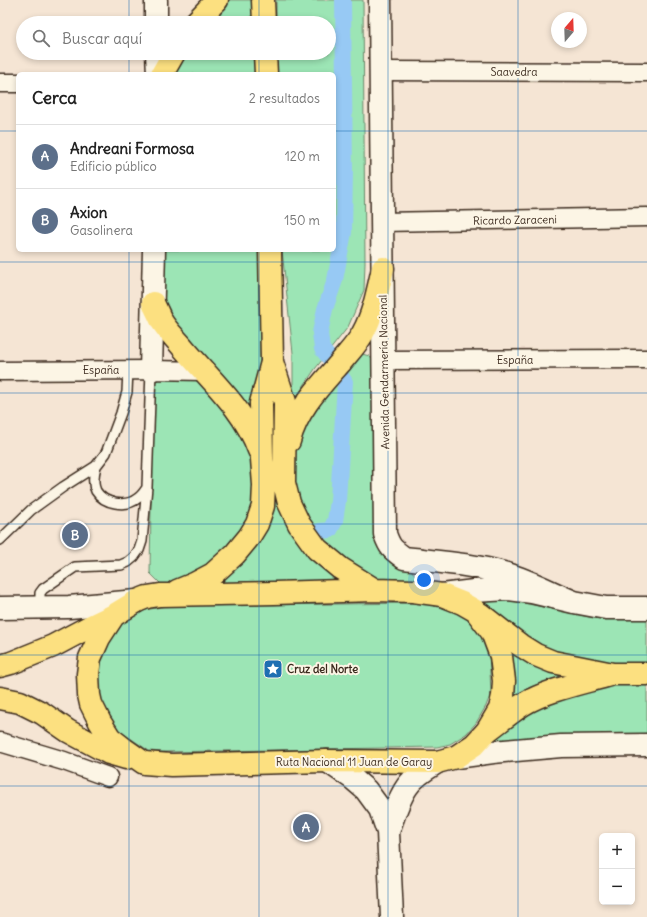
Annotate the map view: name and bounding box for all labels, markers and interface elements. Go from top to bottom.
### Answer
north arrow [551,12,587,48]
search box [16,16,336,60]
icon: search [30,27,52,49]
text: Buscar aquí [62,29,142,48]
street label: Saavedra [490,65,538,79]
text: Cerca [32,87,77,109]
text: 2 resultados [249,90,320,107]
text: Andreani Formosa [70,139,194,158]
text: A [41,148,49,165]
text: 120 m [285,148,320,165]
text: Edificio público [70,158,157,175]
text: Axion [70,203,108,222]
text: B [41,212,49,229]
text: 150 m [284,212,320,229]
street label: Ricardo Zaraceni [473,212,557,228]
text: Gasolinera [70,222,133,239]
street label: Avenida Gendarmería Nacional [376,295,392,449]
street label: España [497,353,533,367]
street label: España [83,363,119,377]
pin: B [62,520,88,550]
your location [414,570,434,590]
place icon: Cruz del Norte [262,658,284,680]
place label: Cruz del Norte [287,662,358,676]
street label: Ruta Nacional 11 Juan de Garay [276,755,432,769]
pin: A [293,812,319,842]
map controls [599,833,635,905]
button: + [599,833,635,869]
button: − [599,869,635,905]

